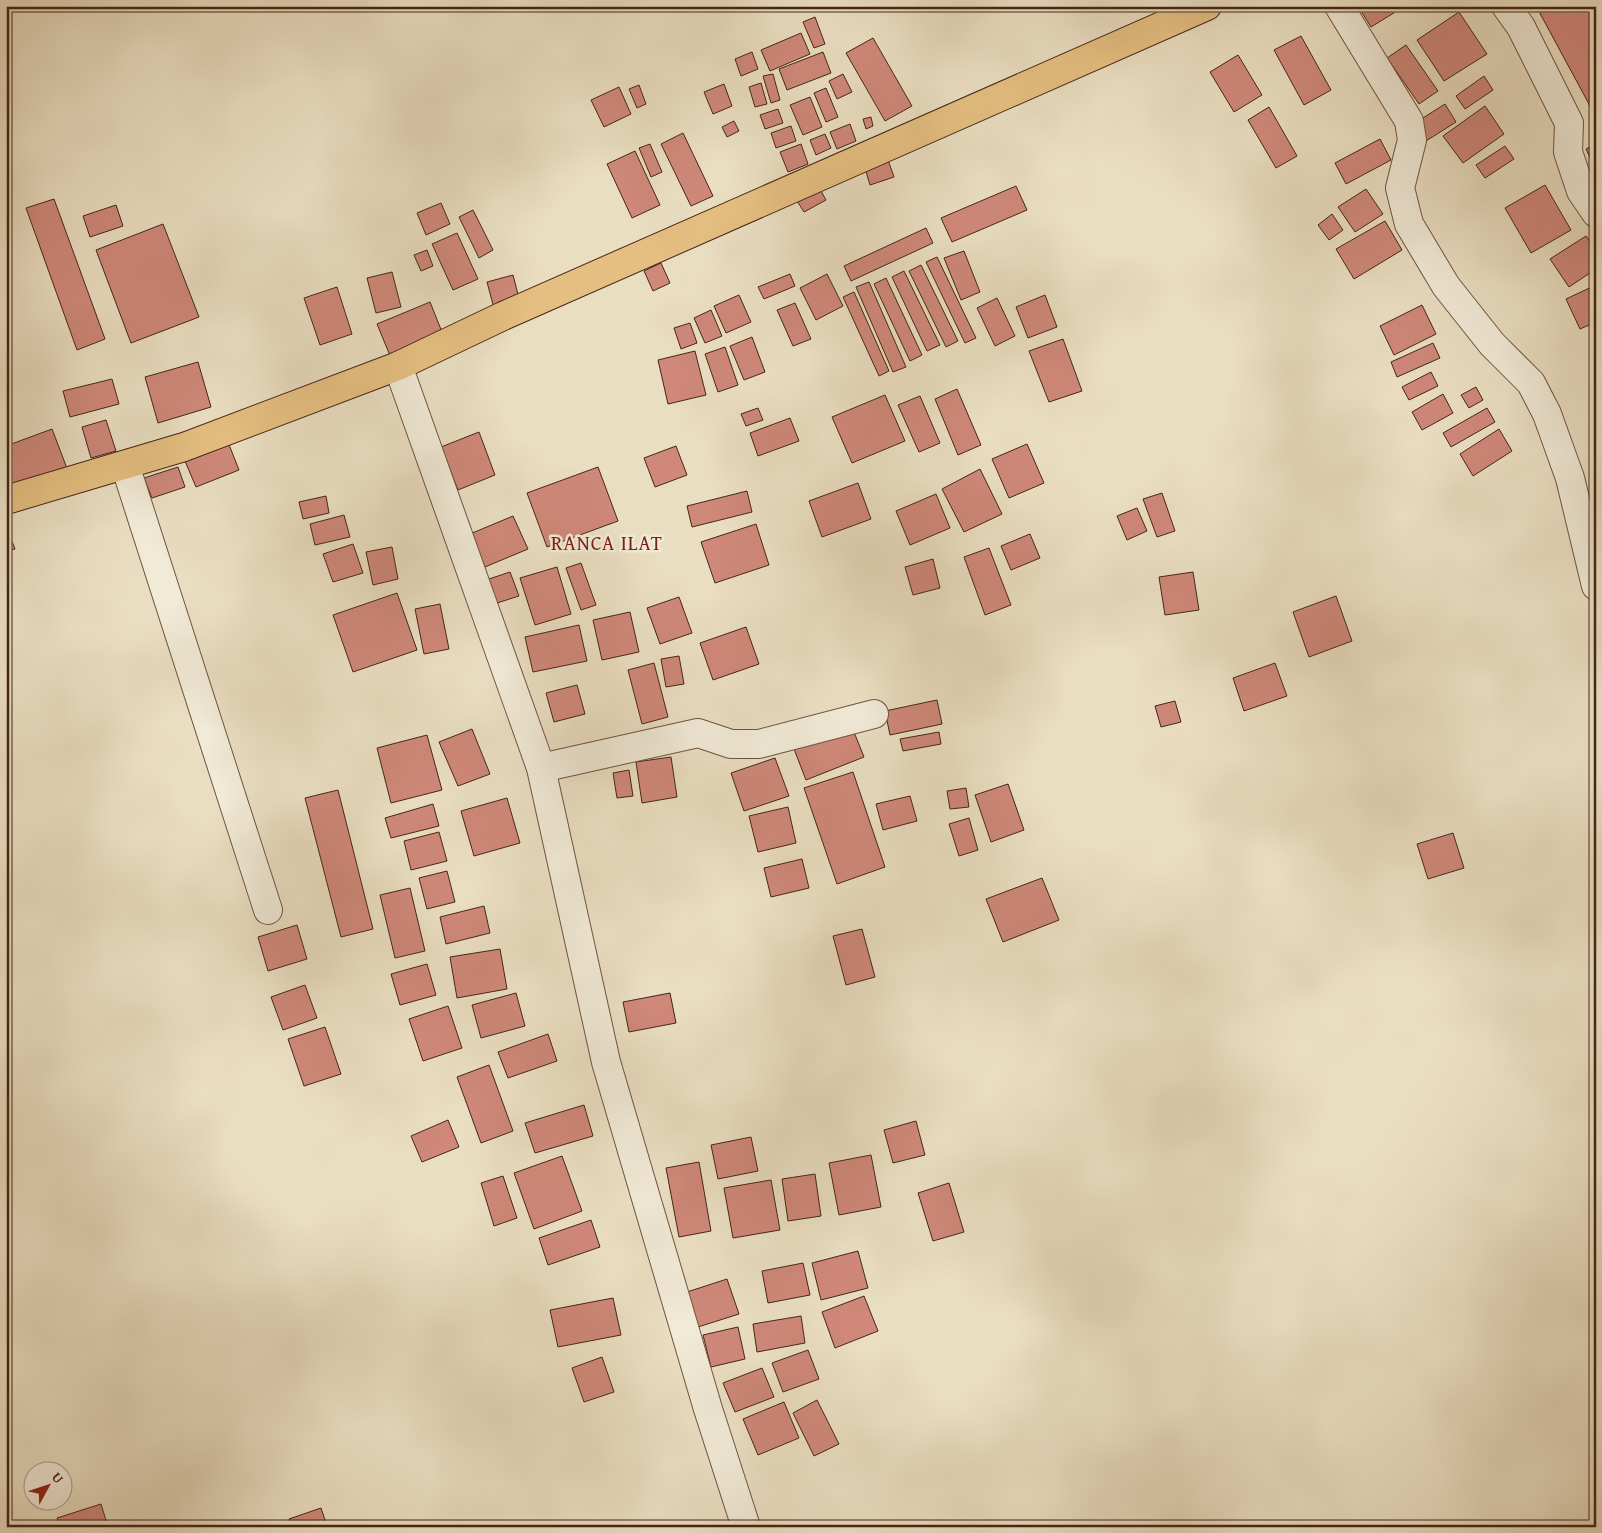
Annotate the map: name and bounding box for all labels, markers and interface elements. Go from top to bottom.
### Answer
district label: RANCA ILAT [551,528,663,557]
north arrow [22,1460,72,1510]
text: U [47,1468,69,1488]

